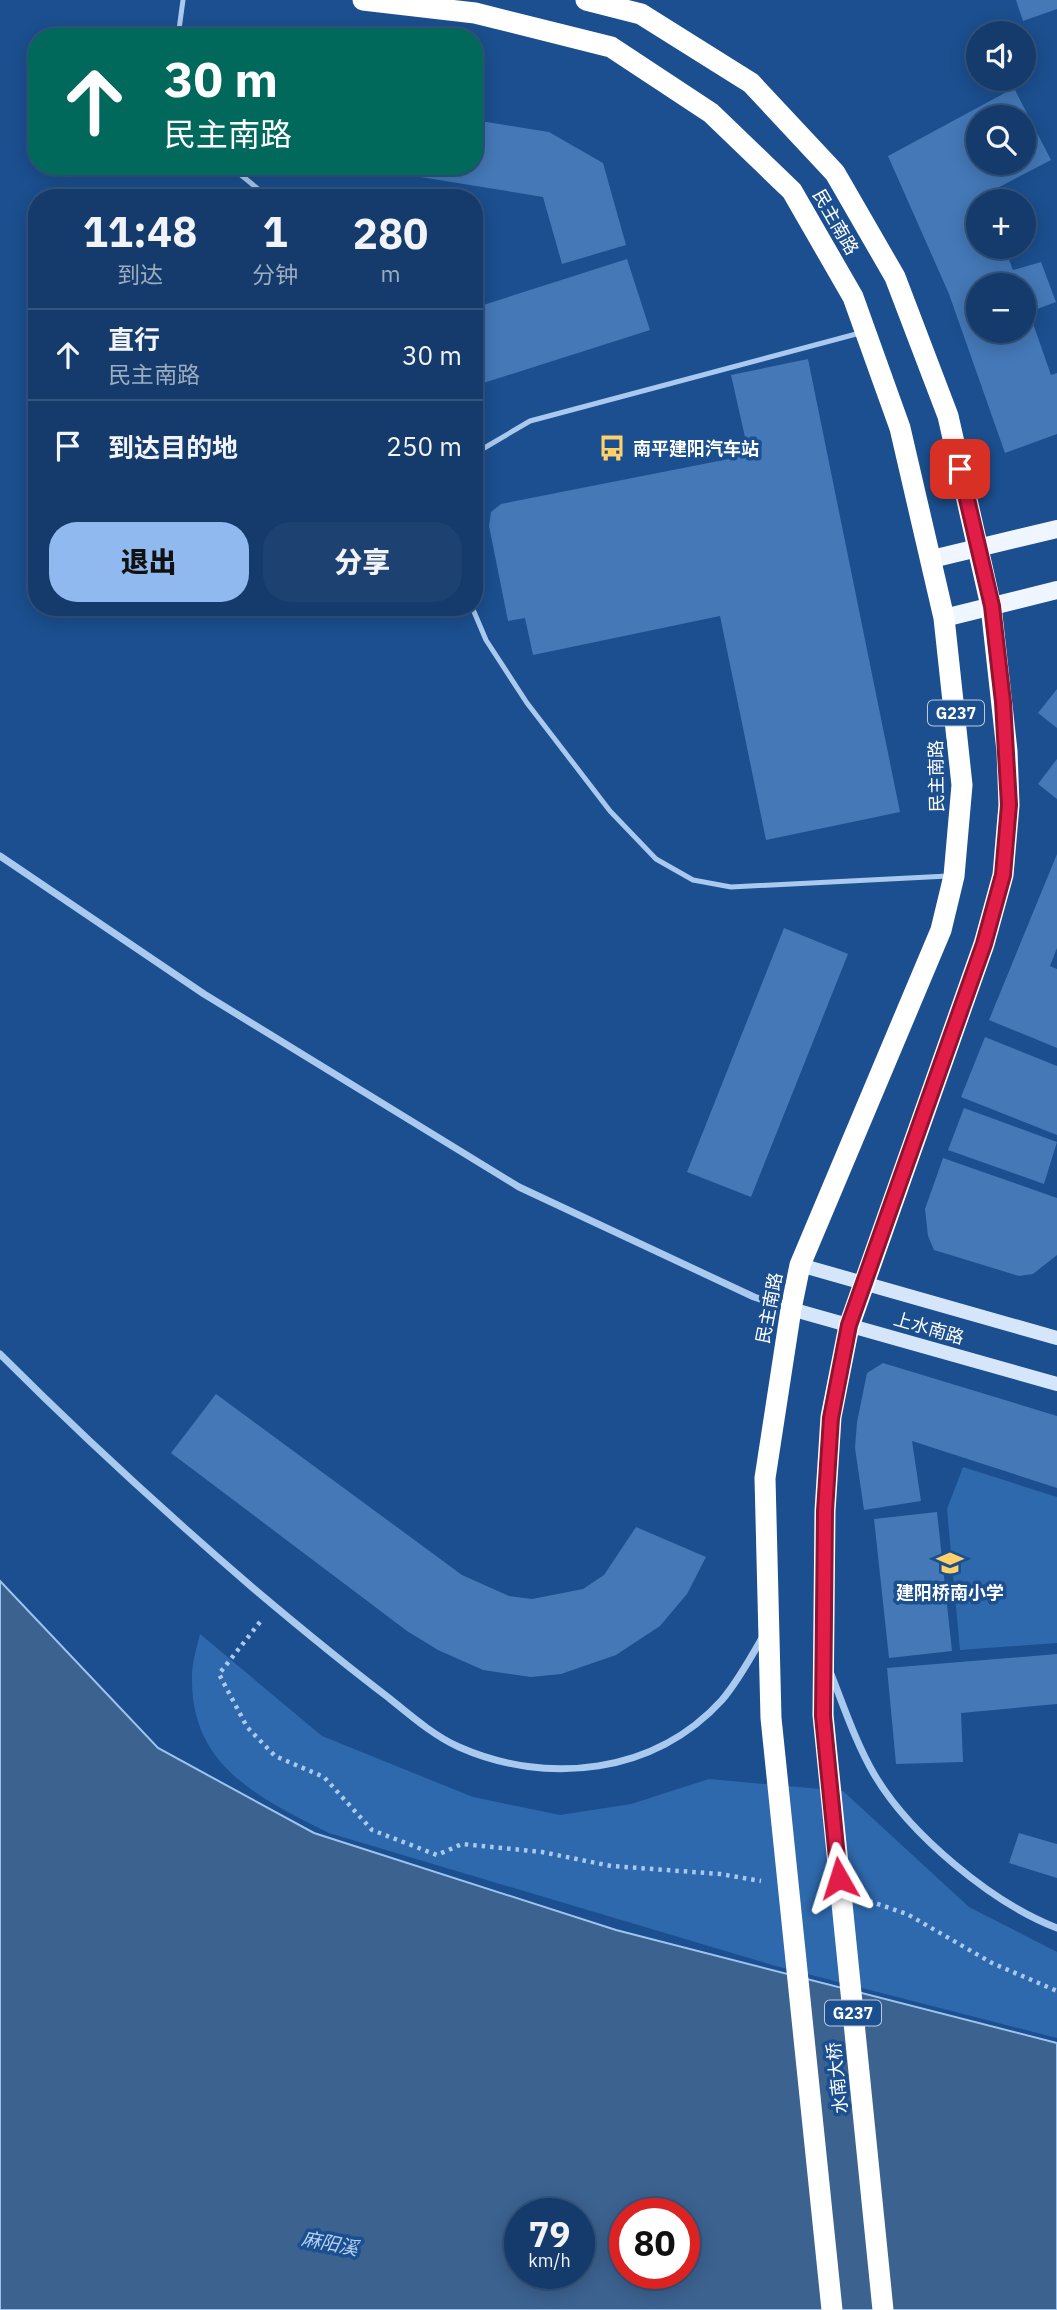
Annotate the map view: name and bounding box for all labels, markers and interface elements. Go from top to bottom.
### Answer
map controls [966,21,1036,343]
button: sound [966,21,1036,91]
text: 30 m [164,47,278,110]
icon: ahead [49,56,140,147]
button: search [966,105,1036,175]
text: 民主南路 [164,113,292,155]
street label: 民主南路 [808,185,864,259]
button: + [966,189,1036,259]
text: 11:48 [83,204,197,259]
text: 1 [262,204,288,259]
text: 280 [353,206,428,261]
text: m [380,258,401,288]
text: 到达 [117,259,163,289]
text: 分钟 [252,259,298,289]
button: − [966,273,1036,343]
text: 直行 [108,322,160,356]
icon: ahead [49,336,87,374]
text: 30 m [402,338,462,372]
text: 民主南路 [108,359,200,389]
icon: arrive [49,427,87,465]
text: 250 m [386,429,462,463]
text: 到达目的地 [108,430,238,464]
bus stop icon: 南平建阳汽车站 [597,433,627,463]
place label: 南平建阳汽车站 [633,437,759,460]
pin [930,439,990,499]
icon: arrive [941,450,979,488]
button: 退出 [49,522,249,602]
button: 分享 [263,522,462,602]
road number: G237 [928,700,984,726]
street label: 民主南路 [924,740,948,812]
street label: 民主南路 [751,1270,787,1346]
street label: 上水南路 [891,1307,967,1349]
school or university icon: 建阳桥南小学 [935,1548,965,1578]
place label: 建阳桥南小学 [896,1581,1004,1604]
position arrow [802,1841,876,1915]
road number: G237 [825,2000,881,2025]
street label: 水南大桥 [822,2041,852,2115]
speed limit sign: 80 [609,2198,700,2289]
text: 79 [528,2211,571,2257]
water label: 麻阳溪 [300,2226,362,2261]
text: km/h [528,2249,571,2272]

